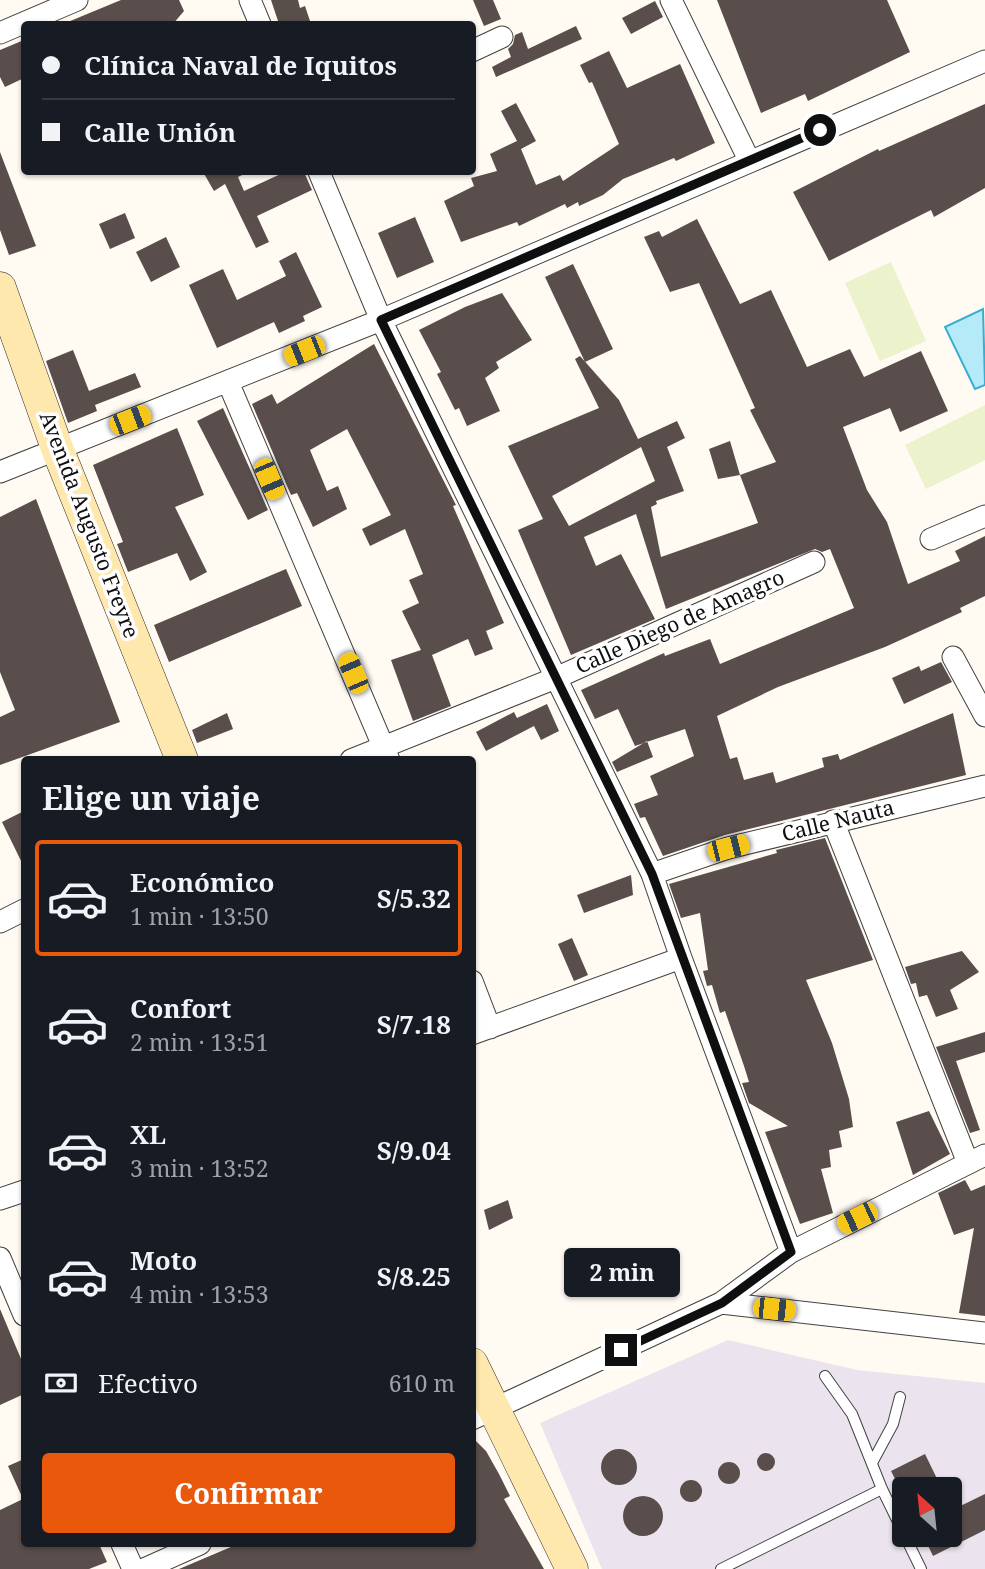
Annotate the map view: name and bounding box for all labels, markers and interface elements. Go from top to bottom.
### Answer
text: Clínica Naval de Iquitos [84,47,397,83]
text: Calle Unión [84,114,236,150]
route start [804,114,836,146]
car [281,333,328,369]
car [107,403,154,437]
street label: Avenida Augusto Freyre [34,407,146,642]
car [252,456,287,502]
street label: Calle Diego de Amagro [571,562,788,680]
car [336,650,371,696]
text: Elige un viaje [42,776,260,819]
street label: Calle Nauta [779,793,897,848]
car [706,833,751,863]
text: Económico [130,864,274,900]
icon: car [46,867,109,930]
text: S/5.32 [377,880,451,916]
text: 1 min · 13:50 [130,900,268,932]
text: Confort [130,990,231,1026]
icon: car [46,993,109,1056]
text: S/7.18 [377,1006,451,1042]
text: 2 min · 13:51 [130,1026,268,1058]
text: XL [130,1116,166,1152]
icon: car [46,1119,109,1182]
text: S/9.04 [377,1132,451,1168]
text: 3 min · 13:52 [130,1152,268,1184]
car [834,1199,881,1237]
text: Moto [130,1242,197,1278]
icon: car [46,1245,109,1308]
callout: 2 min [563,1248,679,1298]
text: 2 min [589,1256,655,1288]
text: S/8.25 [377,1258,451,1294]
text: 4 min · 13:53 [130,1278,268,1310]
car [753,1296,796,1322]
route end [605,1334,637,1366]
icon: cash [42,1364,80,1402]
text: Efectivo [98,1365,198,1401]
text: 610 m [389,1367,455,1399]
button: Confirmar [42,1453,455,1533]
north arrow [892,1477,962,1547]
map controls [892,1477,962,1547]

